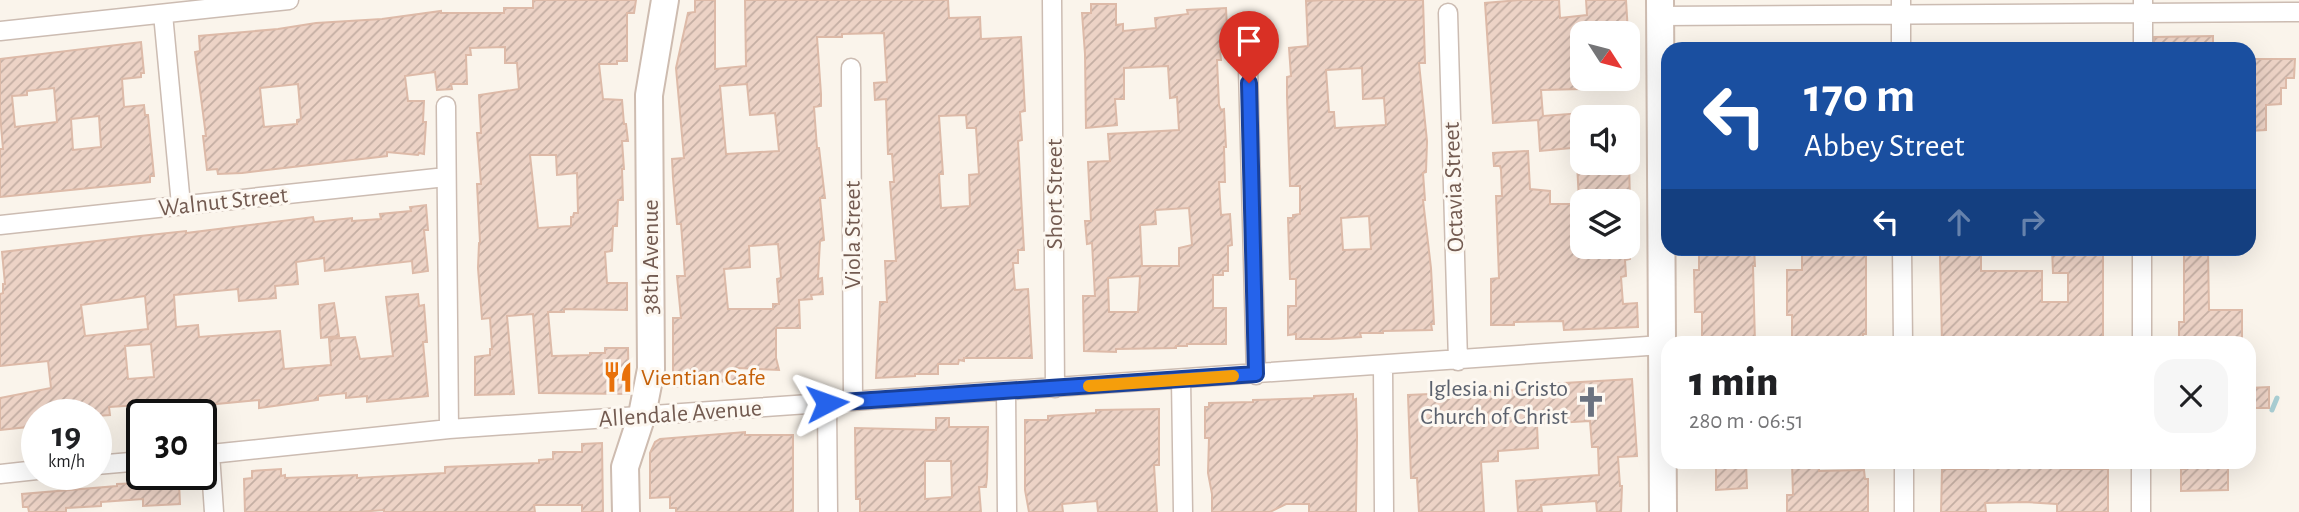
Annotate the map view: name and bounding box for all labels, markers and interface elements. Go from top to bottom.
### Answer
pin [1219,11,1279,83]
north arrow [1570,21,1640,91]
map controls [1570,21,1640,259]
icon: arrive [1230,22,1268,60]
icon: left [1689,70,1780,161]
text: 170 m [1804,72,1915,121]
button: sound [1570,105,1640,175]
street label: Octavia Street [1440,121,1468,253]
text: Abbey Street [1804,130,1964,162]
street label: Short Street [1043,138,1067,249]
street label: Viola Street [841,180,865,289]
street label: Walnut Street [157,183,289,221]
button: layers [1570,189,1640,259]
street label: 38th Avenue [639,199,663,315]
icon: left [1867,203,1905,241]
icon: ahead [1940,203,1978,241]
icon: right [2013,203,2051,241]
button: close [2154,359,2228,433]
restaurant icon: Vientian Cafe [601,360,635,394]
text: 1 min [1689,361,1778,403]
place label: Vientian Cafe [641,366,766,390]
position arrow [790,366,864,440]
place label: Iglesia ni Cristo Church of Christ [1420,377,1568,429]
church icon: Iglesia ni Cristo Church of Christ [1574,385,1608,419]
street label: Allendale Avenue [598,396,763,432]
speed limit sign: 30 [126,399,217,490]
text: 280 m · 06:51 [1689,410,1803,433]
text: 19 [52,418,81,453]
text: km/h [48,453,85,471]

